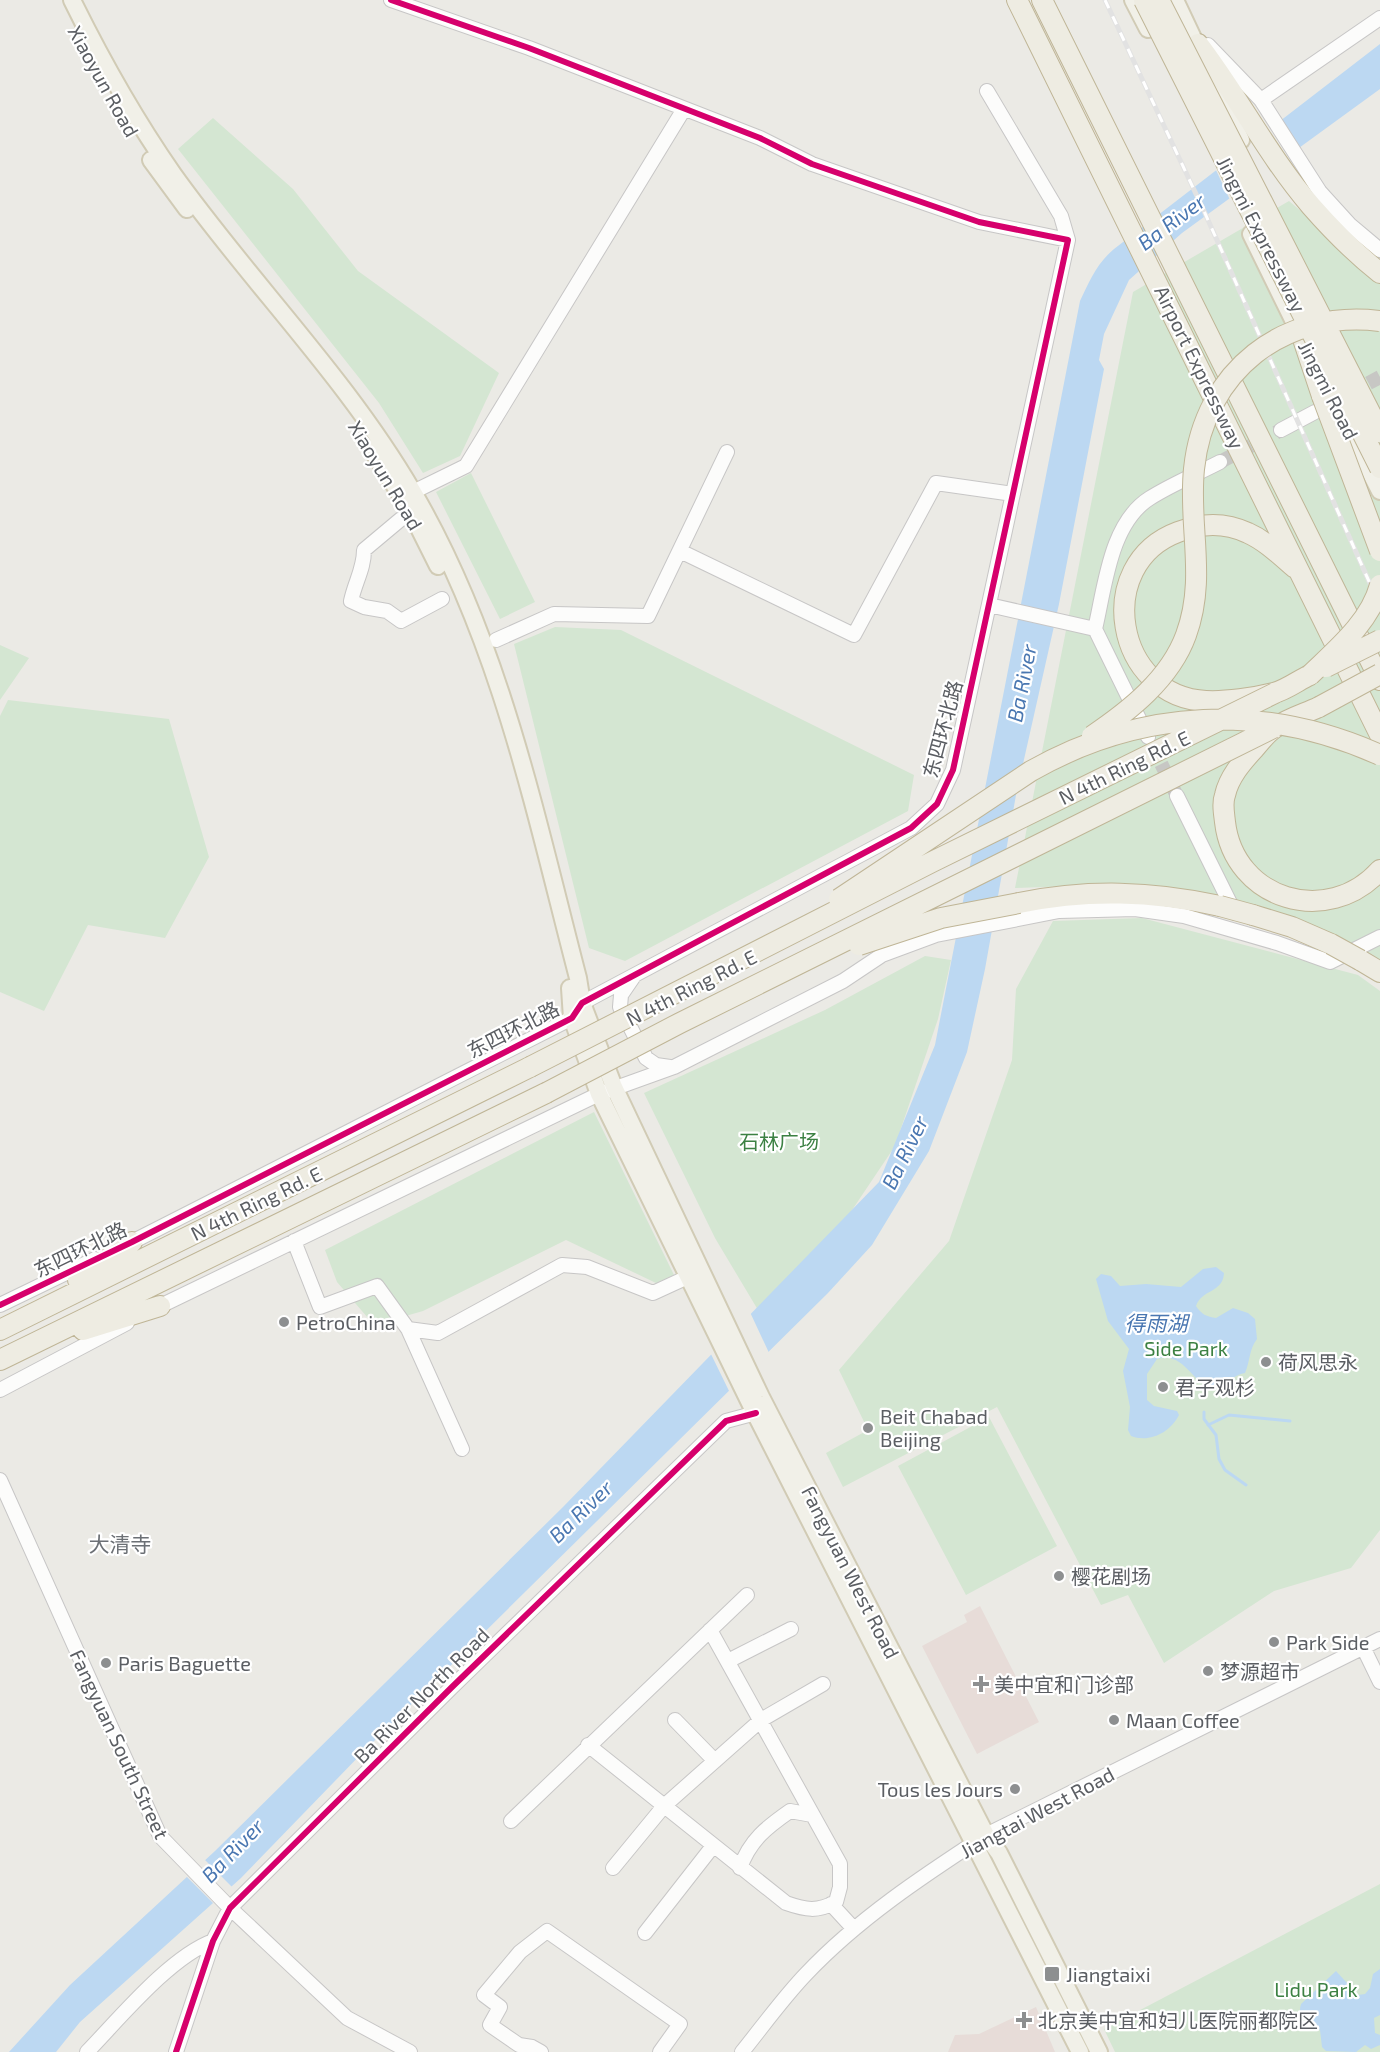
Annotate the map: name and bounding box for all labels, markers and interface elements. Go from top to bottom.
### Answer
street label: Xiaoyun Road [64,21,144,141]
street label: Jingmi Expressway [1212,152,1312,316]
water label: Ba River [1132,187,1210,255]
street label: Airport Expressway [1150,281,1250,453]
street label: Jingmi Road [1294,337,1364,443]
street label: Xiaoyun Road [344,416,428,534]
water label: Ba River [1001,641,1041,724]
street label: 东四环北路 [917,678,967,780]
street label: N 4th Ring Rd. E [1054,725,1194,809]
street label: N 4th Ring Rd. E [622,944,760,1030]
street label: 东四环北路 [463,996,563,1062]
water label: Ba River [876,1111,933,1193]
park label: 石林广场 [739,1129,819,1153]
street label: N 4th Ring Rd. E [186,1161,326,1245]
street label: 东四环北路 [30,1216,130,1282]
place label: PetroChina [296,1310,396,1334]
water label: 得雨湖 [1125,1310,1190,1335]
marker: PetroChina [277,1315,291,1329]
park label: Side Park [1144,1336,1228,1360]
place label: 荷风思永 [1278,1350,1358,1374]
marker: 荷风思永 [1259,1355,1273,1369]
place label: 君子观杉 [1175,1375,1255,1399]
marker: 君子观杉 [1156,1380,1170,1394]
place label: Beit Chabad Beijing [880,1404,988,1451]
marker: Beit Chabad Beijing [861,1421,875,1435]
water label: Ba River [543,1474,617,1547]
street label: Fangyuan West Road [797,1482,905,1662]
district label: 大清寺 [89,1531,152,1556]
place label: 樱花剧场 [1071,1564,1151,1588]
marker: 樱花剧场 [1052,1569,1066,1583]
street label: Ba River North Road [348,1622,494,1768]
place label: Park Side [1286,1630,1370,1654]
marker: Park Side [1267,1635,1281,1649]
street label: Fangyuan South Street [66,1645,175,1843]
place label: Paris Baguette [118,1651,251,1675]
marker: Paris Baguette [99,1656,113,1670]
place label: 梦源超市 [1220,1659,1300,1683]
marker: 梦源超市 [1201,1664,1215,1678]
place label: 美中宜和门诊部 [994,1672,1134,1696]
marker: 美中宜和门诊部 [972,1675,990,1693]
place label: Maan Coffee [1126,1708,1240,1732]
marker: Maan Coffee [1107,1713,1121,1727]
street label: Jiangtai West Road [956,1761,1118,1863]
place label: Tous les Jours [878,1777,1003,1801]
marker: Tous les Jours [1008,1782,1022,1796]
water label: Ba River [196,1813,269,1887]
place label: Jiangtaixi [1066,1962,1151,1986]
marker: Jiangtaixi [1043,1965,1061,1983]
park label: Lidu Park [1274,1977,1358,2001]
place label: 北京美中宜和妇儿医院丽都院区 [1038,2008,1318,2032]
marker: 北京美中宜和妇儿医院丽都院区 [1015,2011,1033,2029]

